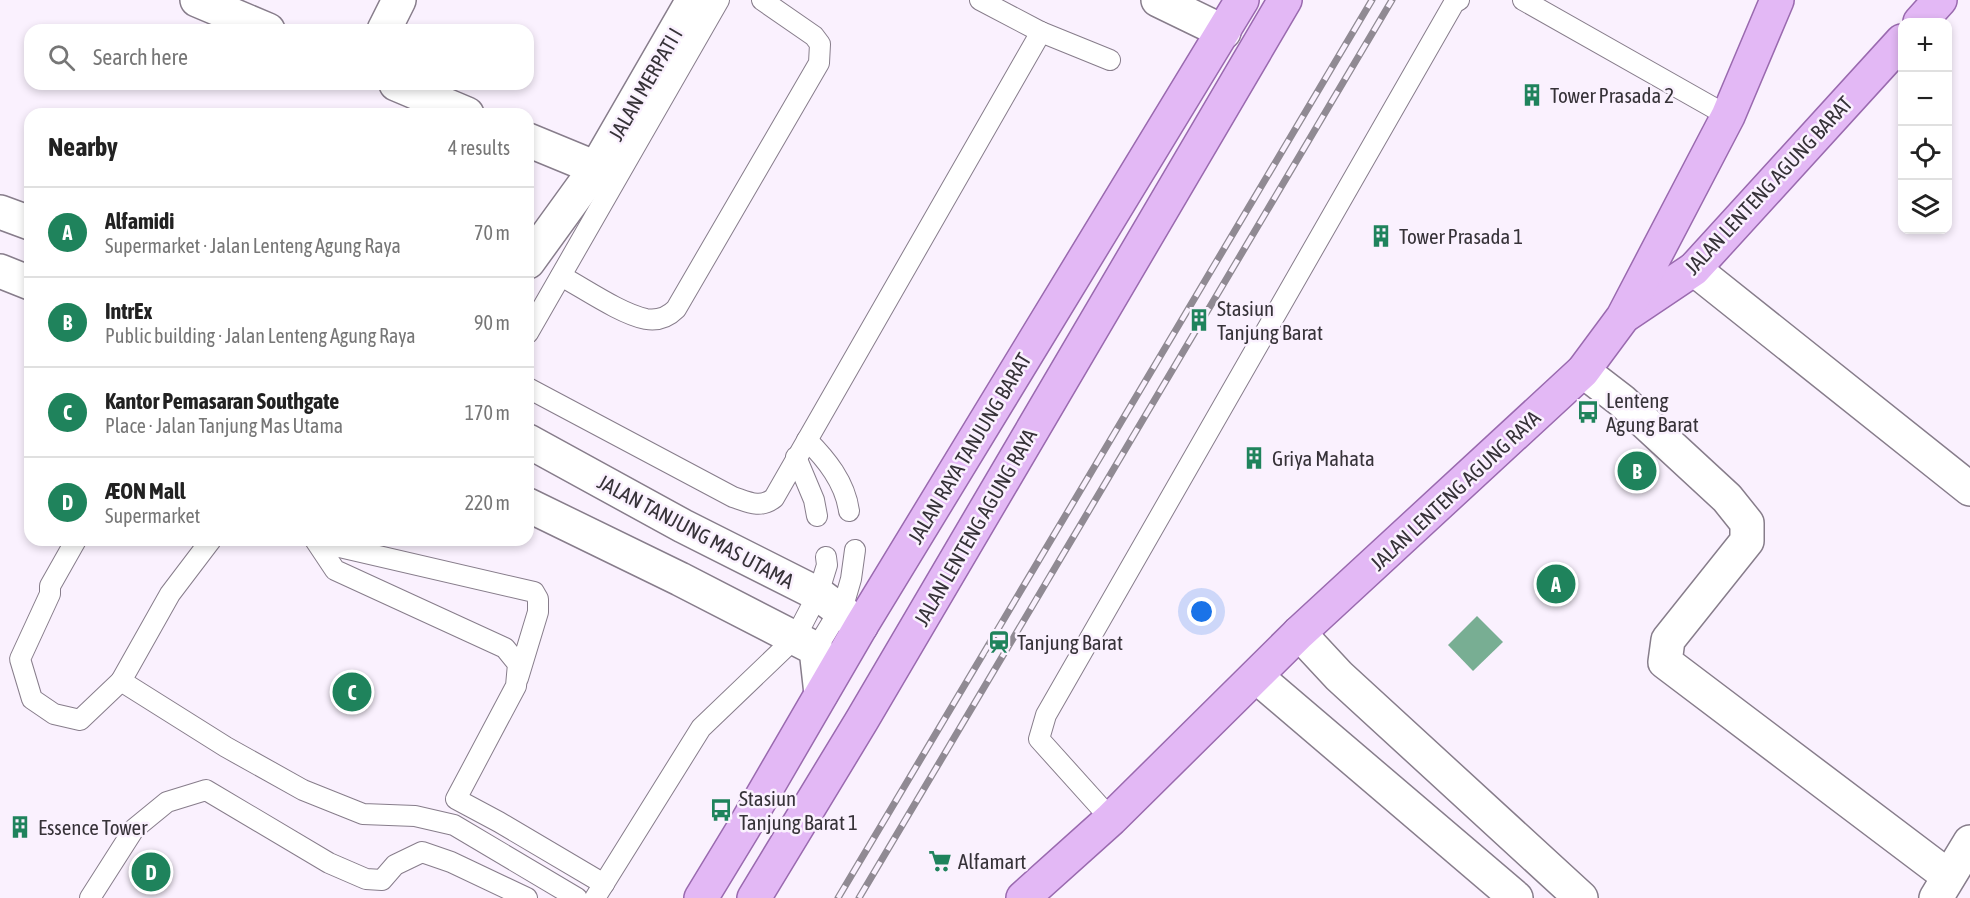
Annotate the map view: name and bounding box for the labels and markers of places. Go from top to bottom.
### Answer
building icon: Tower Prasada 2 [1519,82,1545,108]
place label: Tower Prasada 2 [1550,83,1674,107]
building icon: Tower Prasada 1 [1368,223,1394,249]
place label: Tower Prasada 1 [1399,224,1523,248]
place label: Stasiun Tanjung Barat [1217,296,1323,344]
building icon: Stasiun Tanjung Barat [1186,307,1212,333]
place label: Lenteng Agung Barat [1606,388,1699,436]
bus stop icon: Lenteng Agung Barat [1575,399,1601,425]
building icon: Griya Mahata [1241,445,1267,471]
place label: Griya Mahata [1272,446,1375,470]
pin: B [1618,448,1656,494]
pin: A [1536,562,1576,606]
station icon: Tanjung Barat [986,629,1012,655]
place label: Tanjung Barat [1017,630,1123,654]
pin: C [332,670,372,714]
place label: Stasiun Tanjung Barat 1 [739,786,858,834]
bus stop icon: Stasiun Tanjung Barat 1 [708,797,734,823]
building icon: Essence Tower [7,814,33,840]
place label: Essence Tower [38,815,148,839]
supermarket icon: Alfamart [927,848,953,874]
place label: Alfamart [958,849,1026,873]
pin: D [132,850,170,894]

